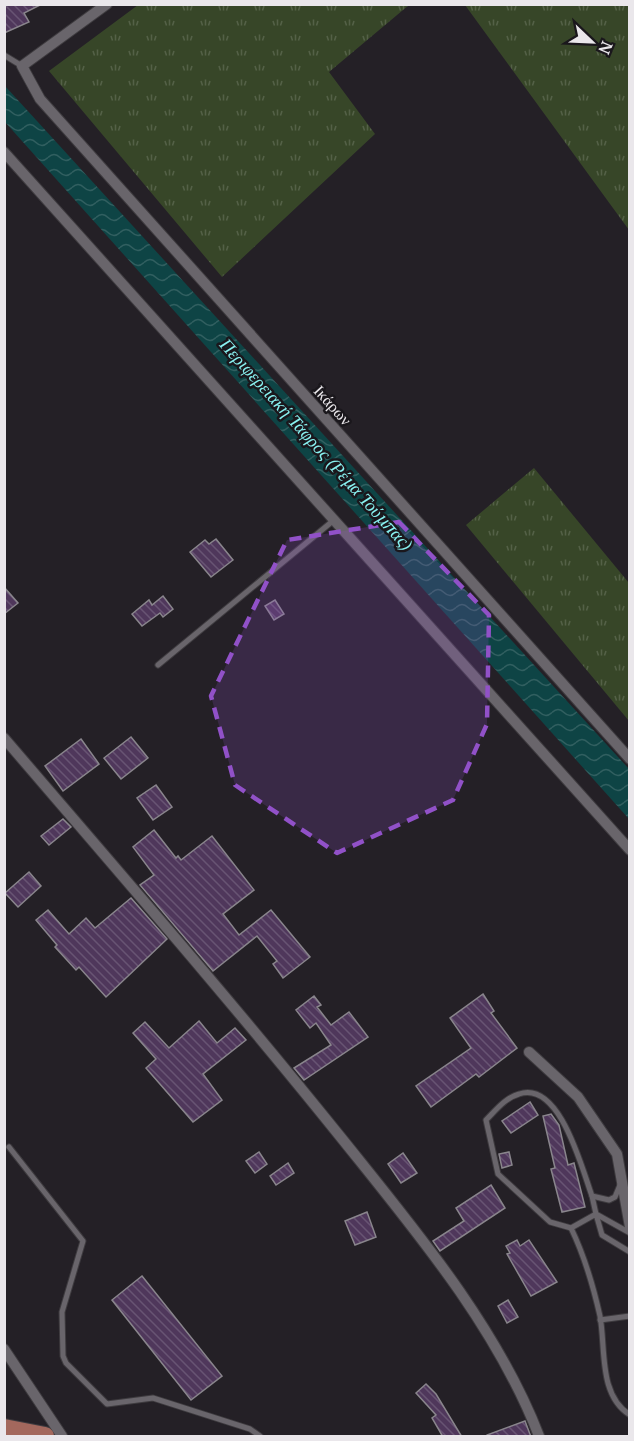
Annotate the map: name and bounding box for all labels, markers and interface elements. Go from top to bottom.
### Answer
north arrow [562,12,622,72]
text: N [593,38,618,58]
water label: Περιφερειακή Τάφρος (Ρέμα Τούμπας) [214,332,419,555]
street label: Ικάρων [309,380,357,430]

